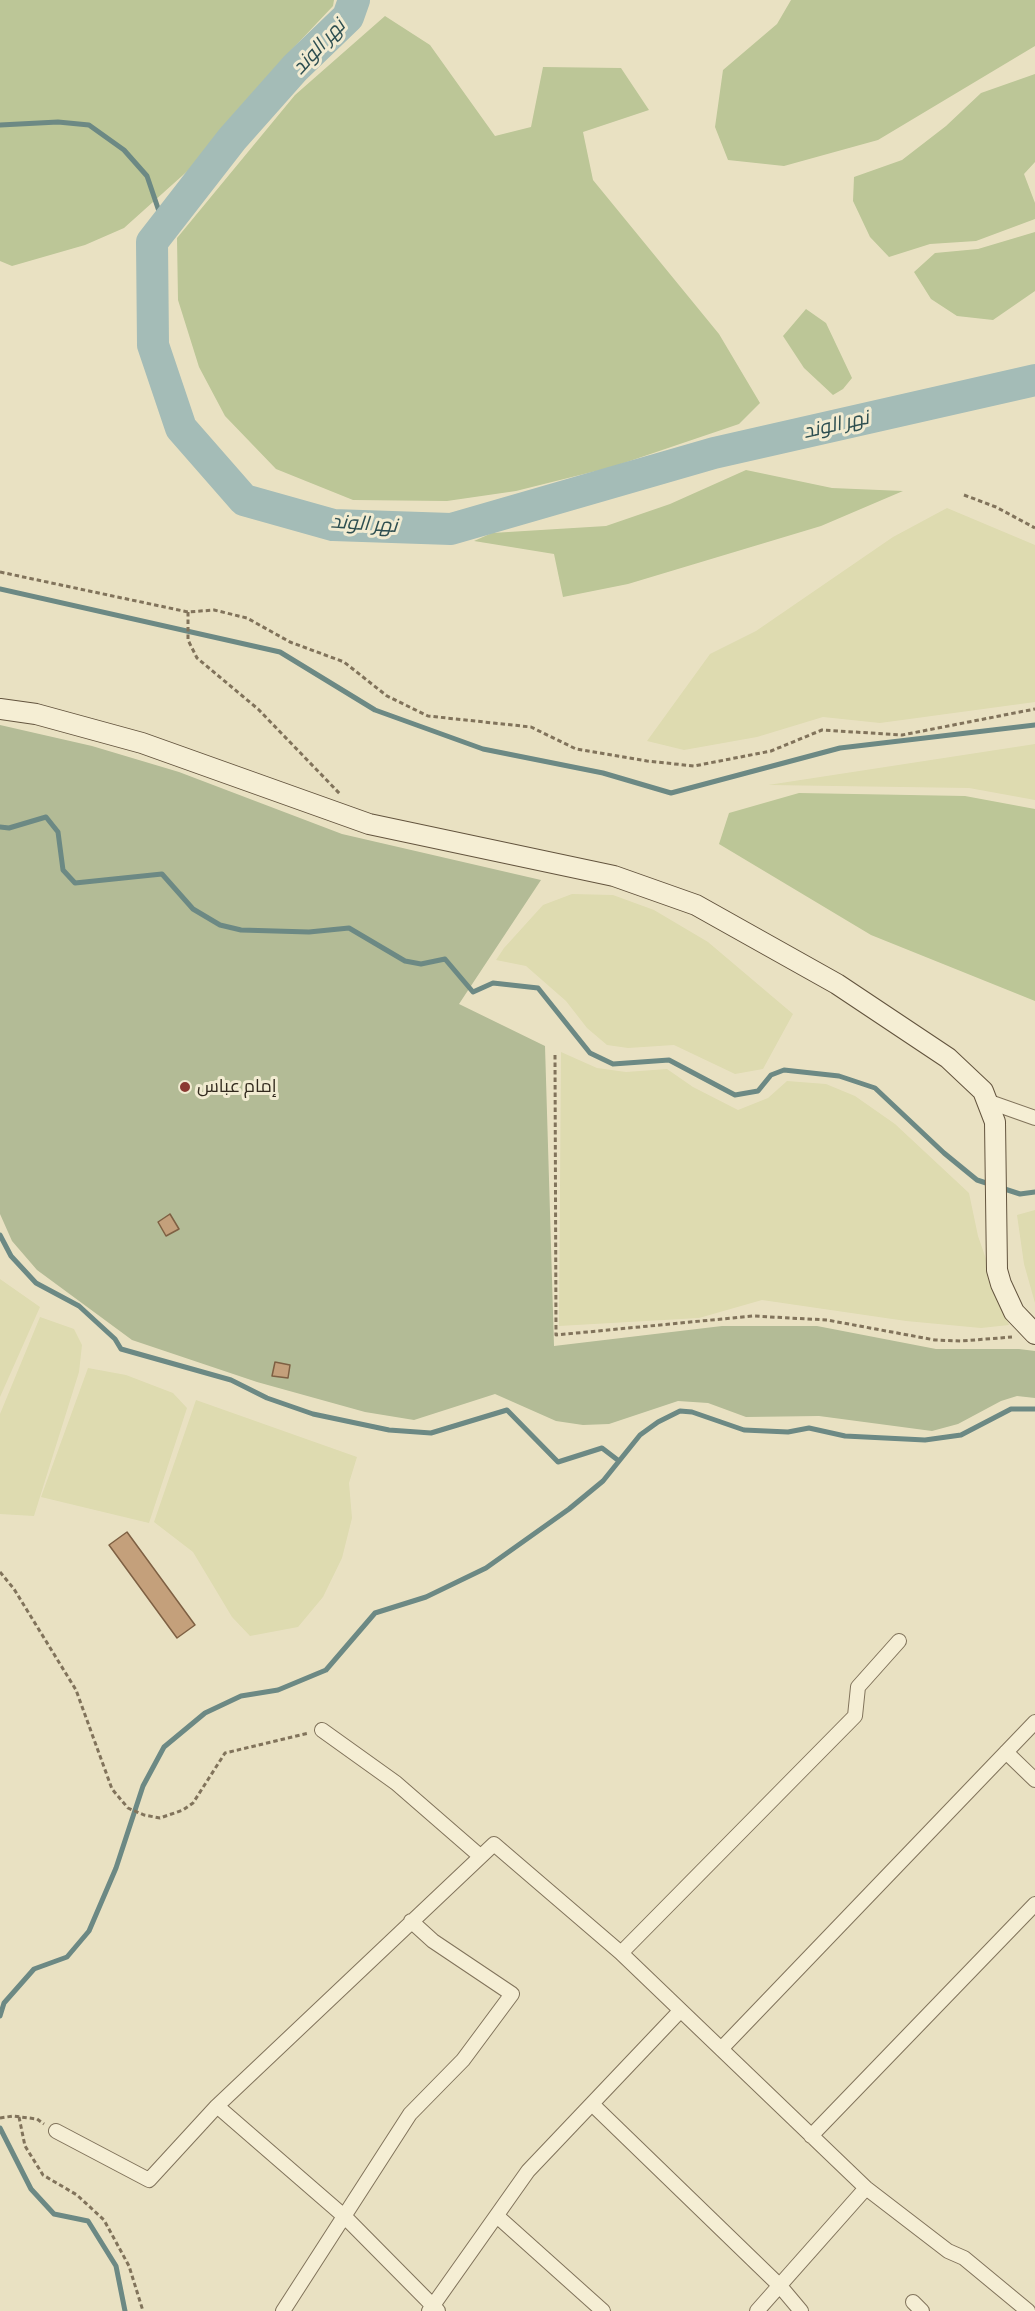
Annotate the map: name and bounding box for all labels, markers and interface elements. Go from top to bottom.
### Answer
water label: نهر الوند [287,14,351,80]
water label: نهر الوند [801,406,871,444]
water label: نهر الوند [330,510,398,538]
place label: إمام عباس [197,1076,277,1098]
marker: إمام عباس [178,1080,192,1094]

